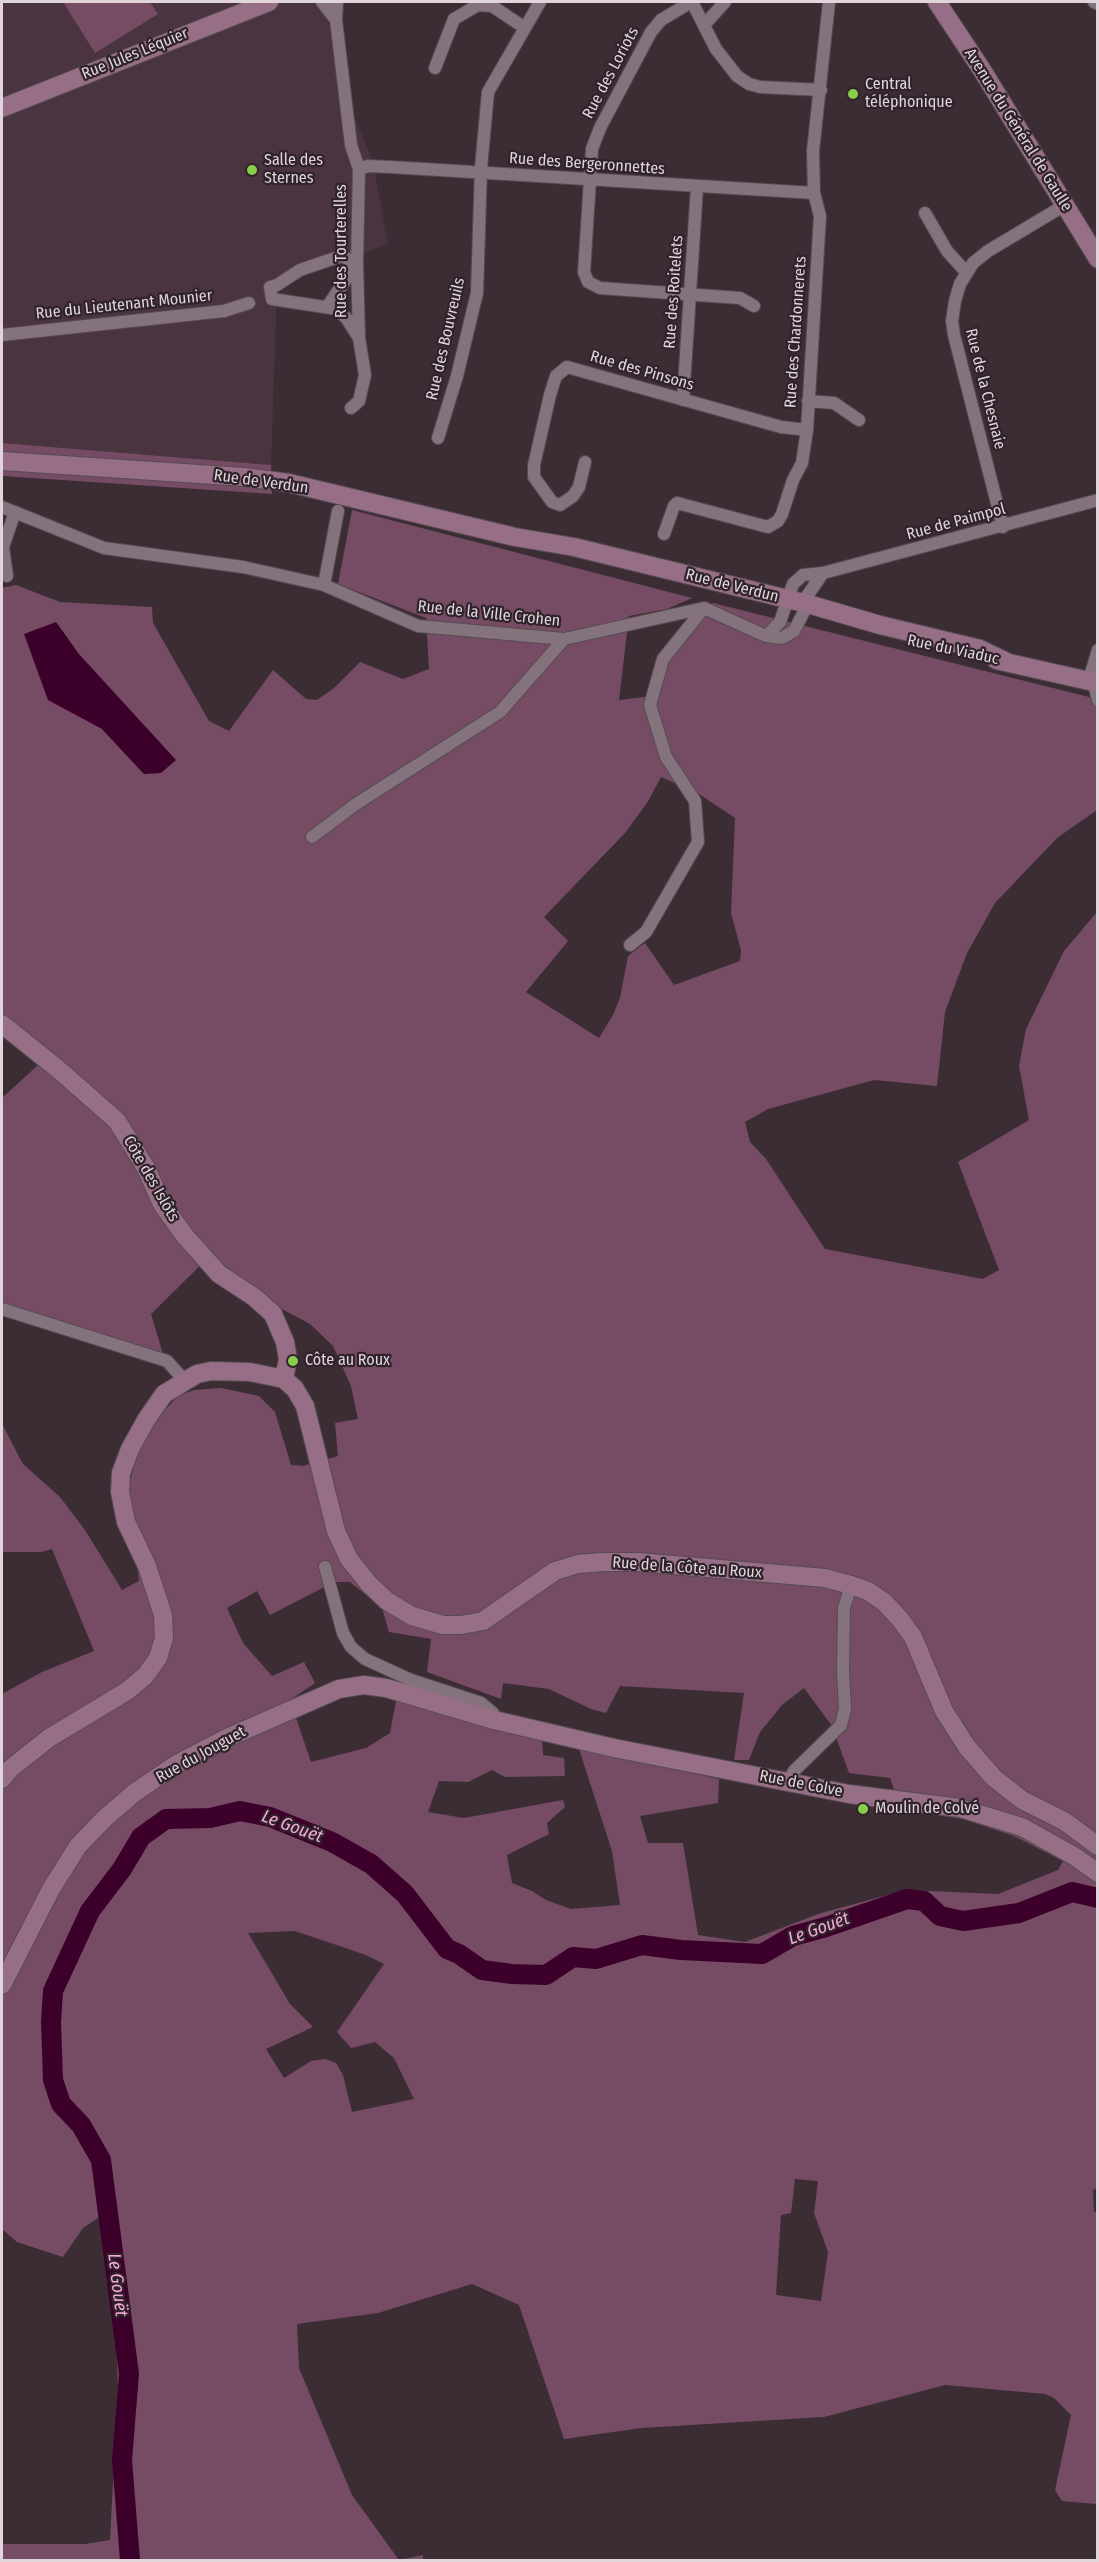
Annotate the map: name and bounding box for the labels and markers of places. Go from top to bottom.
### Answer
place label: Central téléphonique [865,75,953,113]
marker: Central téléphonique [846,87,860,101]
place label: Salle des Sternes [264,151,323,189]
marker: Salle des Sternes [245,163,259,177]
place label: Côte au Roux [305,1351,390,1371]
marker: Côte au Roux [286,1354,300,1368]
place label: Moulin de Colvé [875,1799,979,1819]
marker: Moulin de Colvé [856,1802,870,1816]

